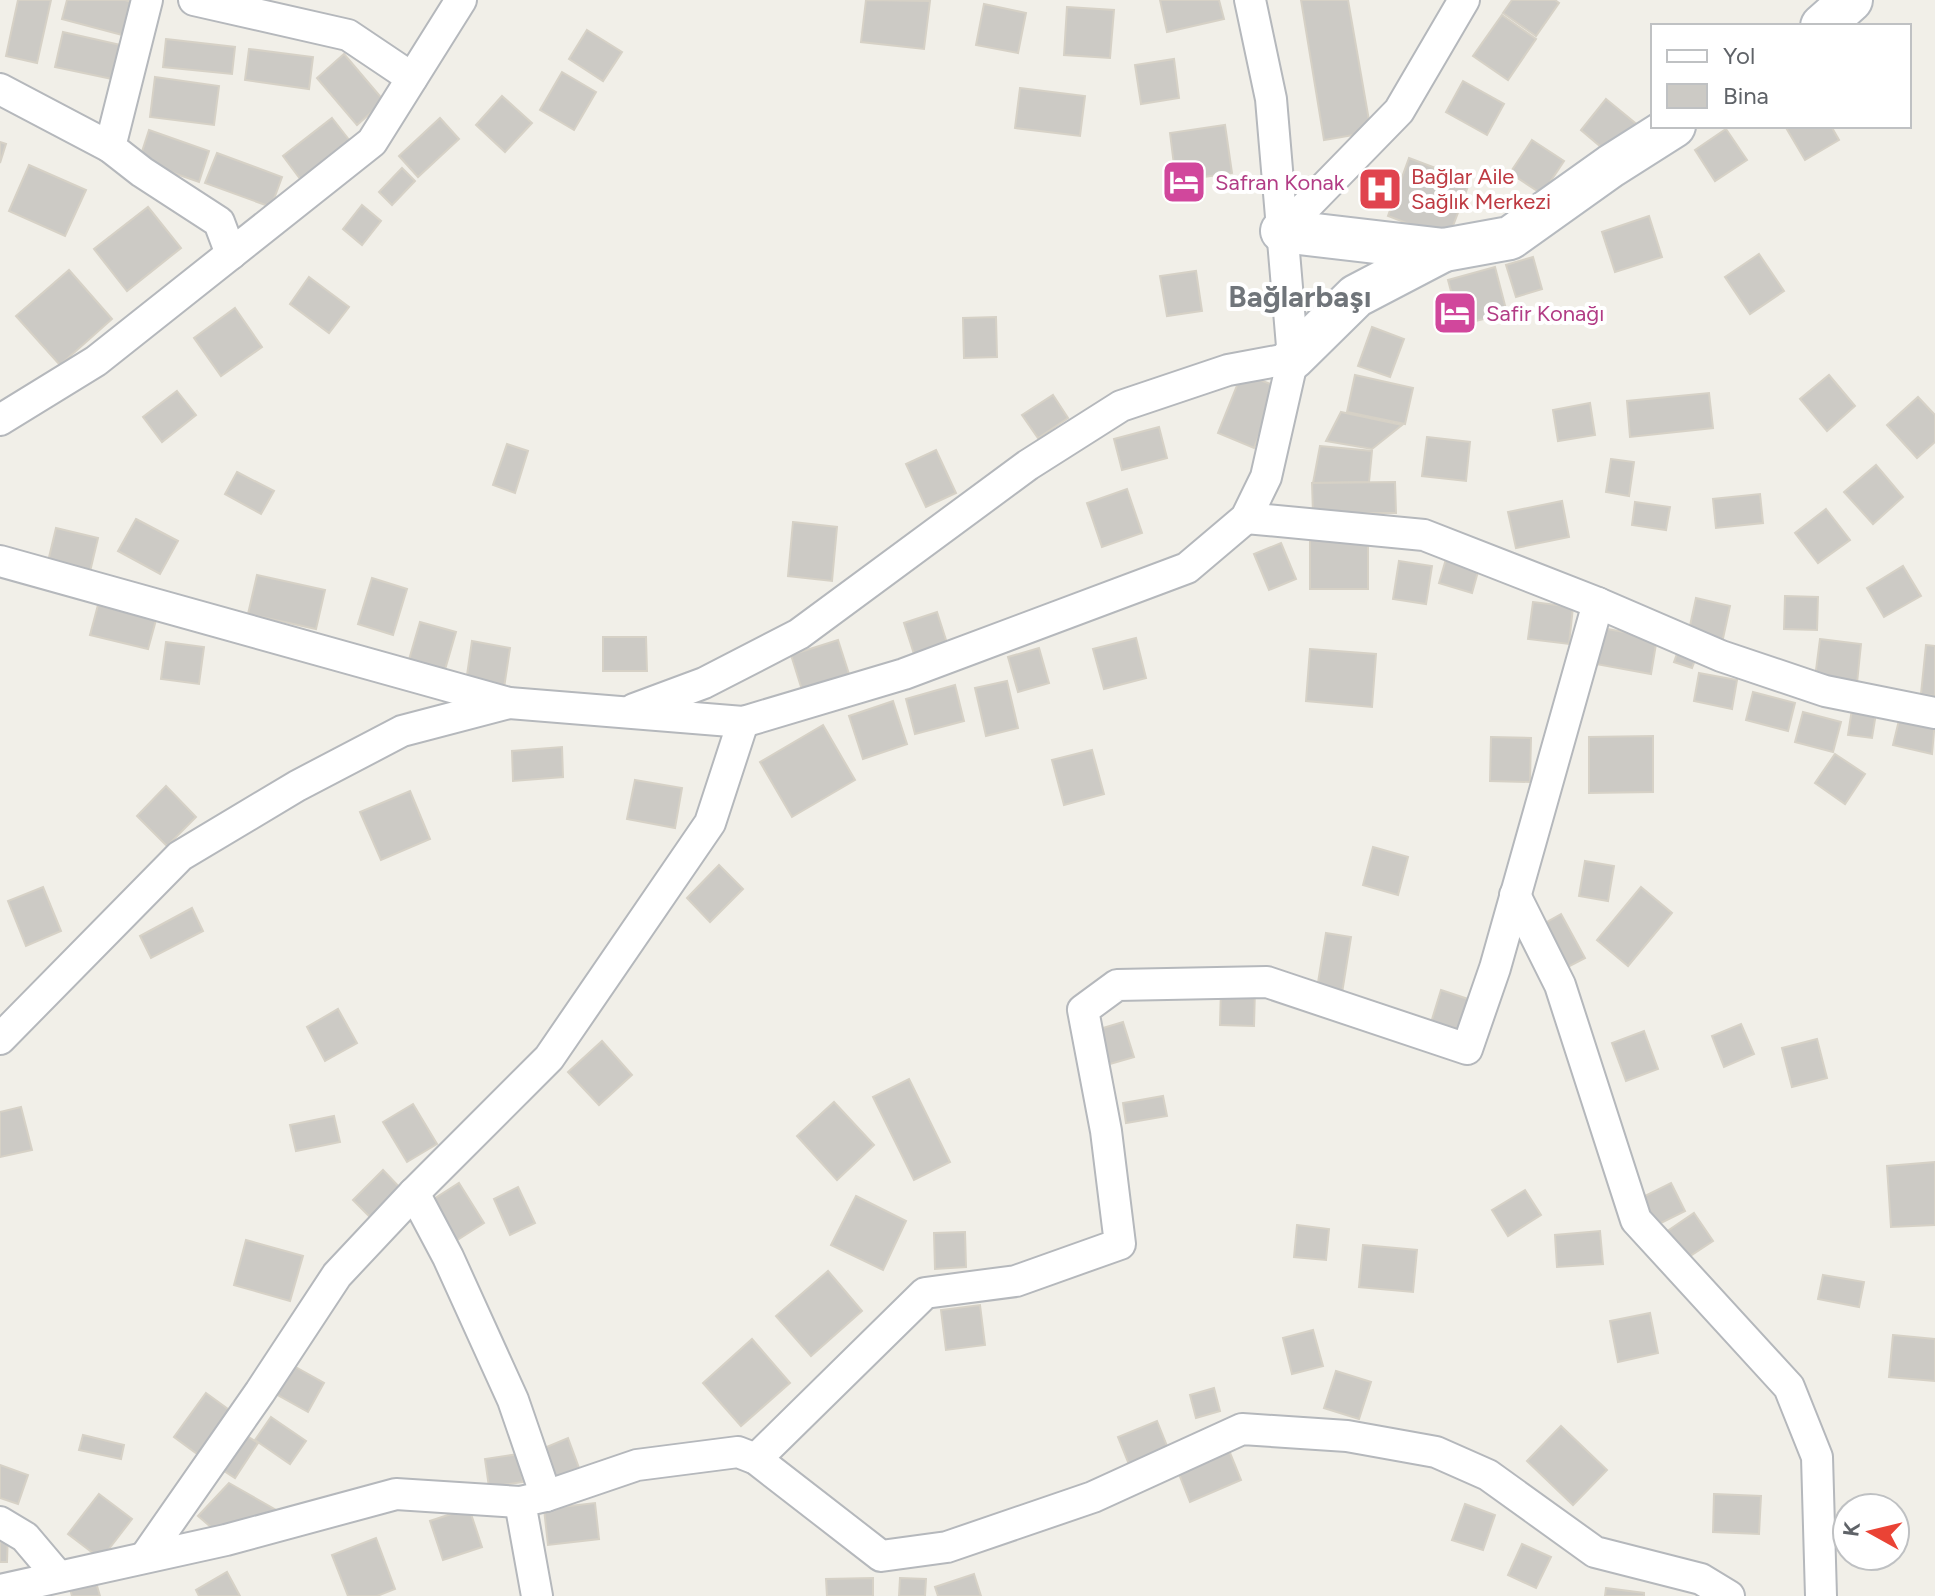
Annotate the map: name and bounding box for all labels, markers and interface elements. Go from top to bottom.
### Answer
legend [1651,24,1911,128]
text: Yol [1723,41,1755,70]
text: Bina [1723,81,1769,110]
hotel icon: Safran Konak [1160,158,1208,206]
place label: Bağlar Aile Sağlık Merkezi [1411,163,1551,215]
hospital icon: Bağlar Aile Sağlık Merkezi [1356,165,1404,213]
place label: Safran Konak [1215,169,1345,196]
district label: Bağlarbaşı [1228,278,1372,315]
hotel icon: Safir Konağı [1431,289,1479,337]
place label: Safir Konağı [1486,300,1604,327]
north arrow [1831,1492,1911,1572]
text: K [1837,1520,1866,1538]

